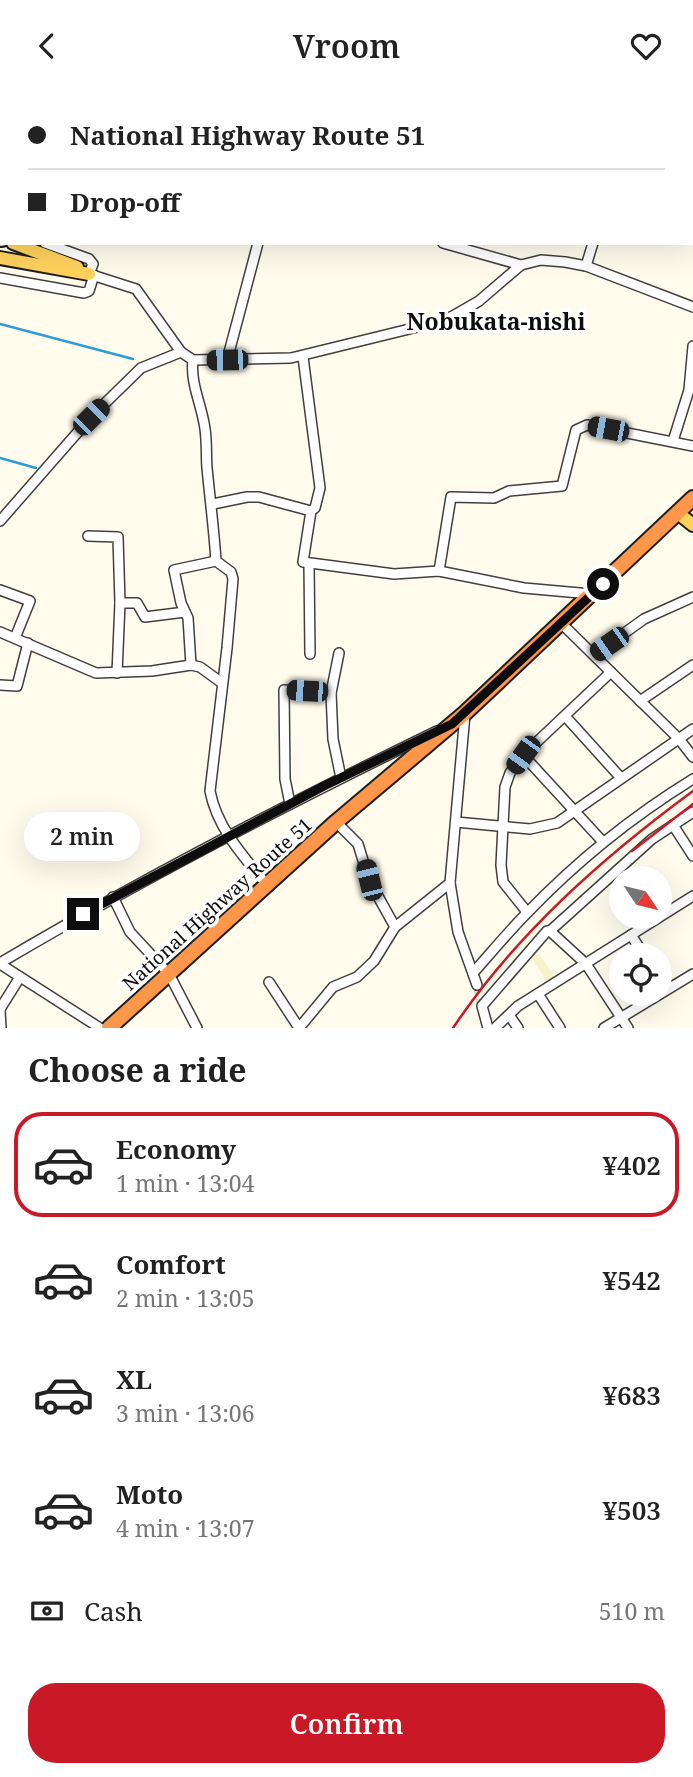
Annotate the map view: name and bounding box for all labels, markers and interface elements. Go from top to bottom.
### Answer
text: Vroom [293,24,400,67]
icon: back [28,27,66,65]
icon: heart [627,27,665,65]
text: National Highway Route 51 [70,117,425,153]
text: Drop-off [70,184,180,220]
district label: Nobukata-nishi [406,305,586,337]
car [206,349,249,371]
car [69,395,114,439]
car [586,415,631,443]
route start [587,568,619,600]
car [586,623,633,665]
car [286,679,329,703]
car [503,732,544,778]
street label: National Highway Route 51 [117,812,317,996]
callout: 2 min [25,813,141,861]
text: 2 min [50,820,114,852]
car [354,857,385,903]
north arrow [609,866,672,929]
map controls [609,866,672,1006]
route end [67,898,99,930]
button: locate [609,943,672,1006]
text: Choose a ride [28,1048,247,1091]
text: Economy [116,1131,236,1167]
icon: car [32,1133,95,1196]
text: ¥402 [602,1147,661,1183]
text: 1 min · 13:04 [116,1167,254,1199]
text: Comfort [116,1246,226,1282]
icon: car [32,1248,95,1311]
text: ¥542 [602,1262,661,1298]
text: 2 min · 13:05 [116,1282,254,1314]
text: XL [116,1361,152,1397]
icon: car [32,1363,95,1426]
text: ¥683 [602,1377,661,1413]
text: 3 min · 13:06 [116,1397,254,1429]
text: Moto [116,1476,183,1512]
icon: car [32,1478,95,1541]
text: ¥503 [602,1492,661,1528]
text: 4 min · 13:07 [116,1512,254,1544]
icon: cash [28,1592,66,1630]
text: Cash [84,1593,143,1629]
text: 510 m [599,1595,665,1627]
button: Confirm [28,1683,665,1763]

